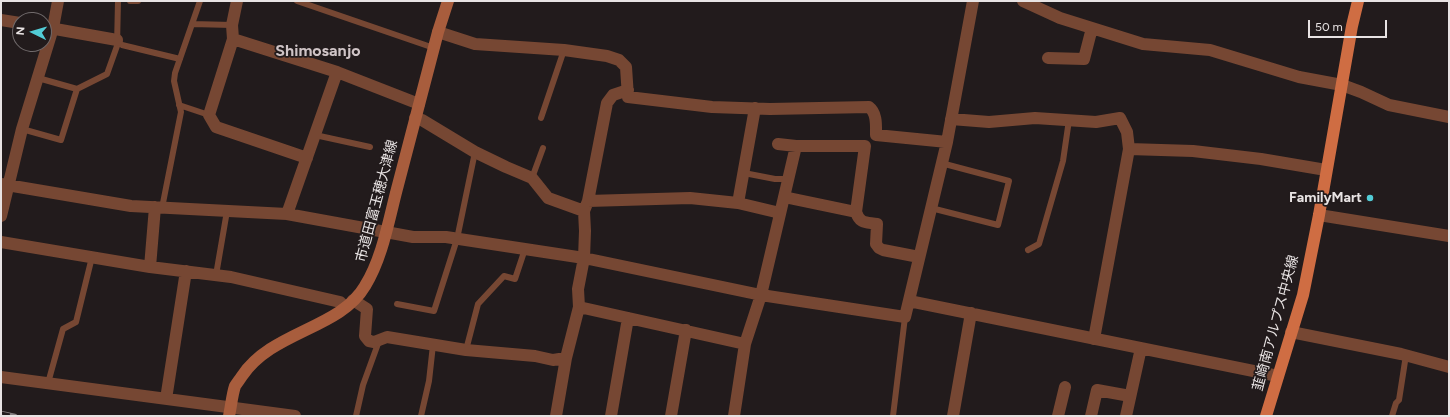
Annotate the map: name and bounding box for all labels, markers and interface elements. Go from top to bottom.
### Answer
north arrow [12,12,52,52]
scale bar [1310,12,1389,38]
text: 50 m [1315,20,1343,34]
text: N [14,26,27,36]
district label: Shimosanjo [275,41,361,61]
street label: 市道田富玉穂大津線 [353,138,401,264]
place label: FamilyMart [1289,190,1362,206]
marker: FamilyMart [1365,193,1375,203]
street label: 韮崎南アルプス中央線 [1250,253,1302,393]

